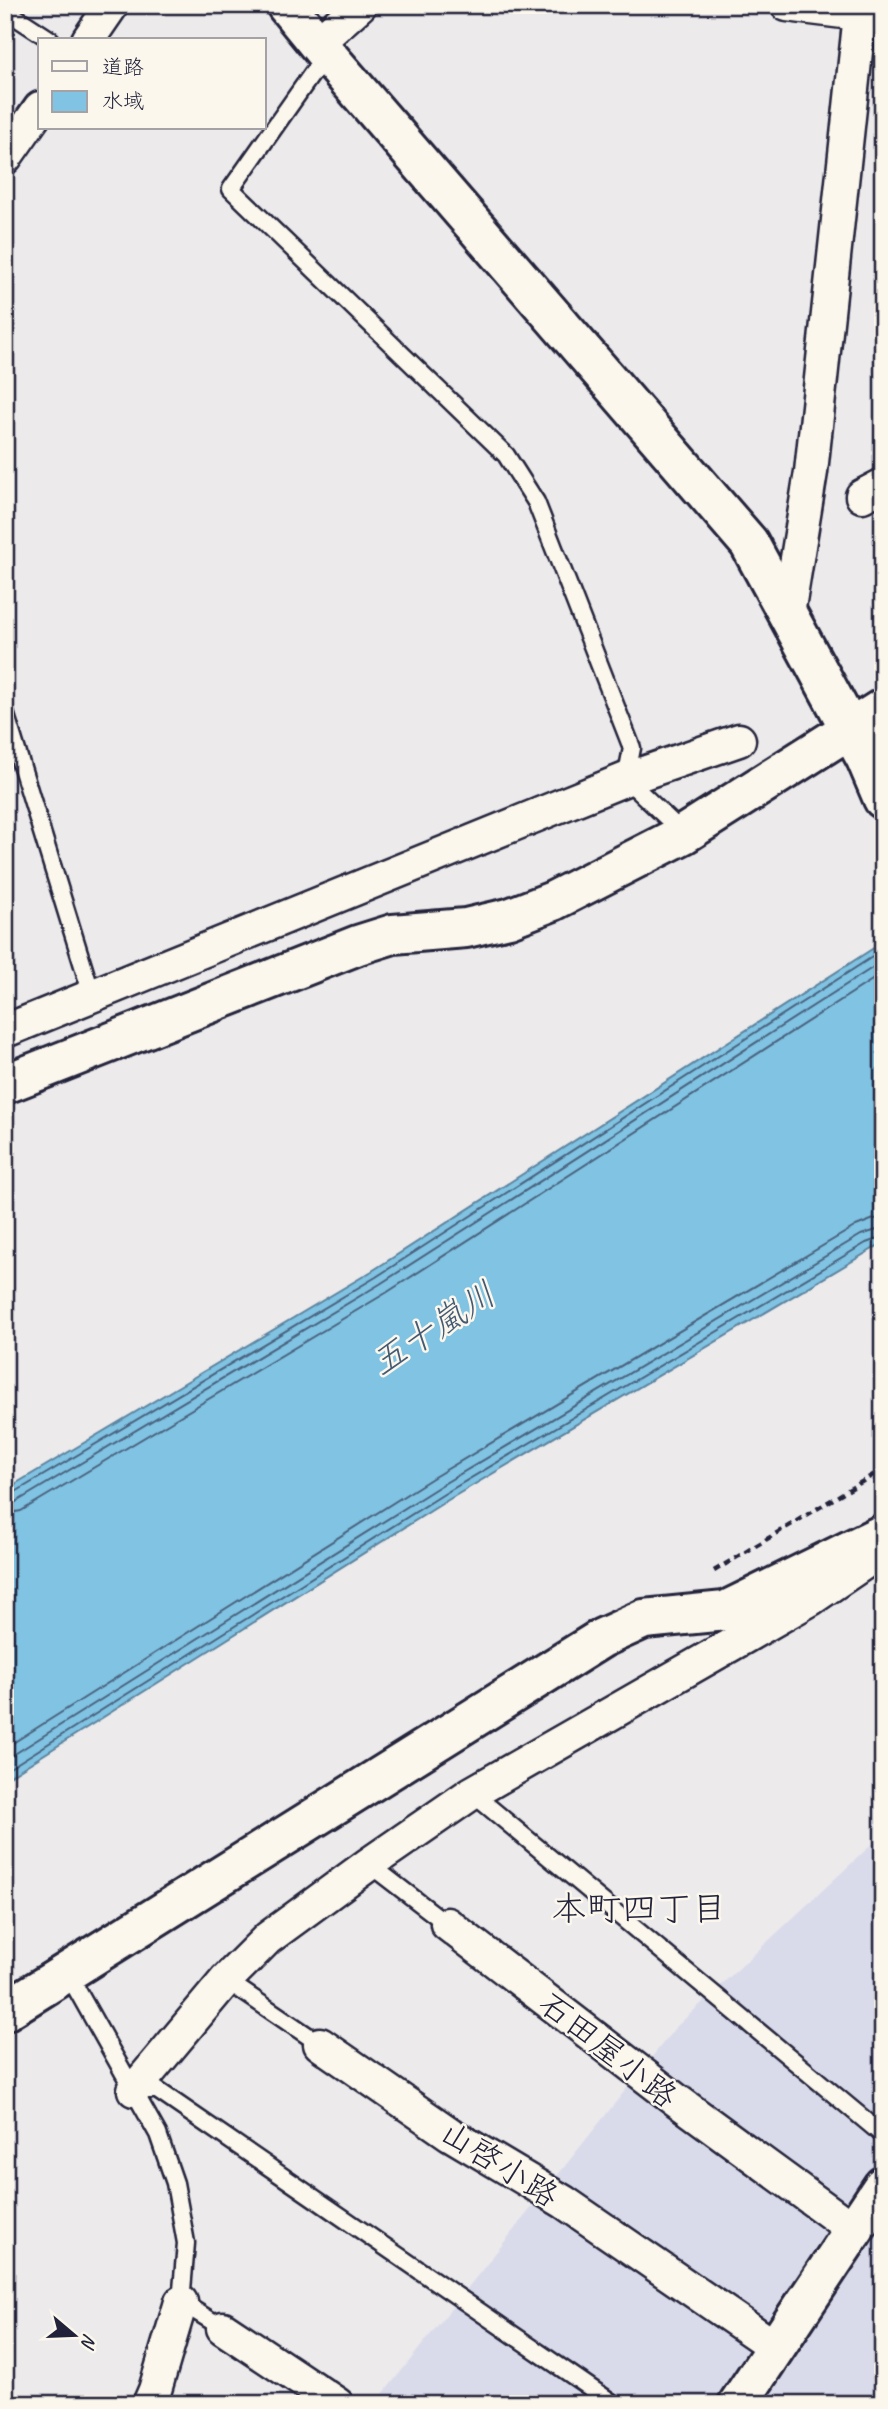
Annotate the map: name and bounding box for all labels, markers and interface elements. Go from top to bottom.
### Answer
legend [38,38,266,130]
text: 道路 [102,54,144,80]
text: 水域 [102,88,144,114]
water label: 五十嵐川 [362,1271,504,1385]
district label: 本町四丁目 [551,1886,727,1931]
street label: 石田屋小路 [530,1982,686,2117]
street label: 山啓小路 [432,2111,567,2217]
north arrow [38,2300,108,2370]
text: N [75,2331,102,2353]

